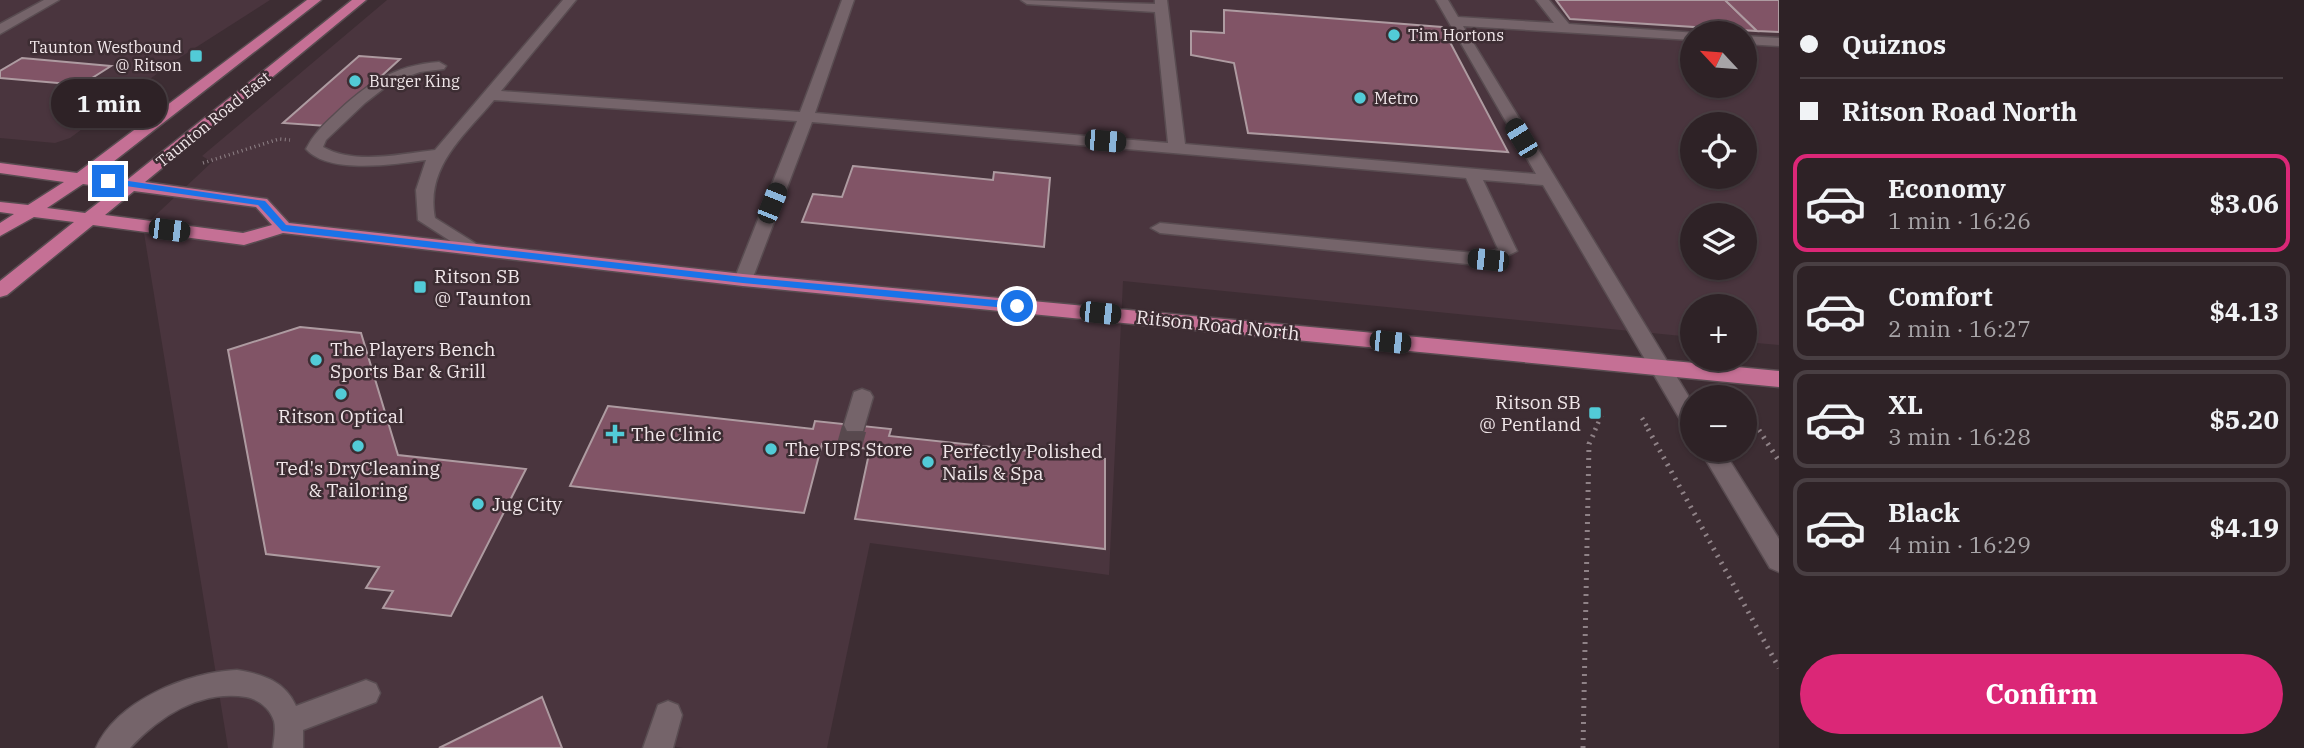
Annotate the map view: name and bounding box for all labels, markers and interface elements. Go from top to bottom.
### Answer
north arrow [1680,21,1757,98]
map controls [1680,21,1757,462]
place label: Tim Hortons [1408,25,1504,45]
marker: Tim Hortons [1386,27,1402,43]
text: Quiznos [1842,27,1946,61]
place label: Taunton Westbound @ Ritson [30,37,182,75]
marker: Taunton Westbound @ Ritson [188,48,204,64]
street label: Taunton Road East [152,67,275,171]
place label: Burger King [369,71,460,91]
marker: Burger King [347,73,363,89]
callout: 1 min [50,80,166,128]
text: 1 min [77,88,141,118]
place label: Metro [1374,88,1418,108]
marker: Metro [1352,90,1368,106]
text: Ritson Road North [1842,94,2077,128]
button: locate [1680,112,1757,189]
car [1502,115,1541,161]
car [1084,129,1127,153]
route end [92,165,124,197]
text: Economy [1888,171,2006,205]
icon: car [1804,172,1867,235]
car [755,180,790,226]
text: $3.06 [2209,186,2279,220]
button: layers [1680,203,1757,280]
text: 1 min · 16:26 [1888,205,2031,235]
car [147,217,192,243]
car [1467,247,1510,273]
place label: Ritson SB @ Taunton [434,264,531,310]
marker: Ritson SB @ Taunton [412,279,428,295]
text: Comfort [1888,279,1993,313]
icon: car [1804,280,1867,343]
route start [1001,290,1033,322]
button: + [1680,294,1757,371]
text: $4.13 [2209,294,2279,328]
car [1079,300,1122,326]
street label: Ritson Road North [1135,304,1301,346]
text: 2 min · 16:27 [1888,313,2031,343]
car [1369,329,1412,355]
place label: The Players Bench Sports Bar & Grill [330,337,496,383]
marker: The Players Bench Sports Bar & Grill [308,352,324,368]
button: − [1680,385,1757,462]
marker: Ritson Optical [333,386,349,402]
text: XL [1888,387,1923,421]
icon: car [1804,388,1867,451]
place label: Ritson SB @ Pentland [1479,390,1581,436]
text: $5.20 [2209,402,2279,436]
place label: Ritson Optical [278,404,404,428]
marker: Ritson SB @ Pentland [1587,405,1603,421]
text: 3 min · 16:28 [1888,421,2031,451]
place label: The Clinic [631,422,722,446]
marker: The Clinic [605,424,625,444]
place label: The UPS Store [785,437,912,461]
marker: Ted's DryCleaning & Tailoring [350,438,366,454]
place label: Perfectly Polished Nails & Spa [942,439,1103,485]
marker: The UPS Store [763,441,779,457]
marker: Perfectly Polished Nails & Spa [920,454,936,470]
place label: Ted's DryCleaning & Tailoring [276,456,441,502]
place label: Jug City [492,492,563,516]
text: Black [1888,495,1960,529]
marker: Jug City [470,496,486,512]
icon: car [1804,496,1867,559]
text: $4.19 [2209,510,2279,544]
text: 4 min · 16:29 [1888,529,2031,559]
button: Confirm [1800,654,2283,734]

